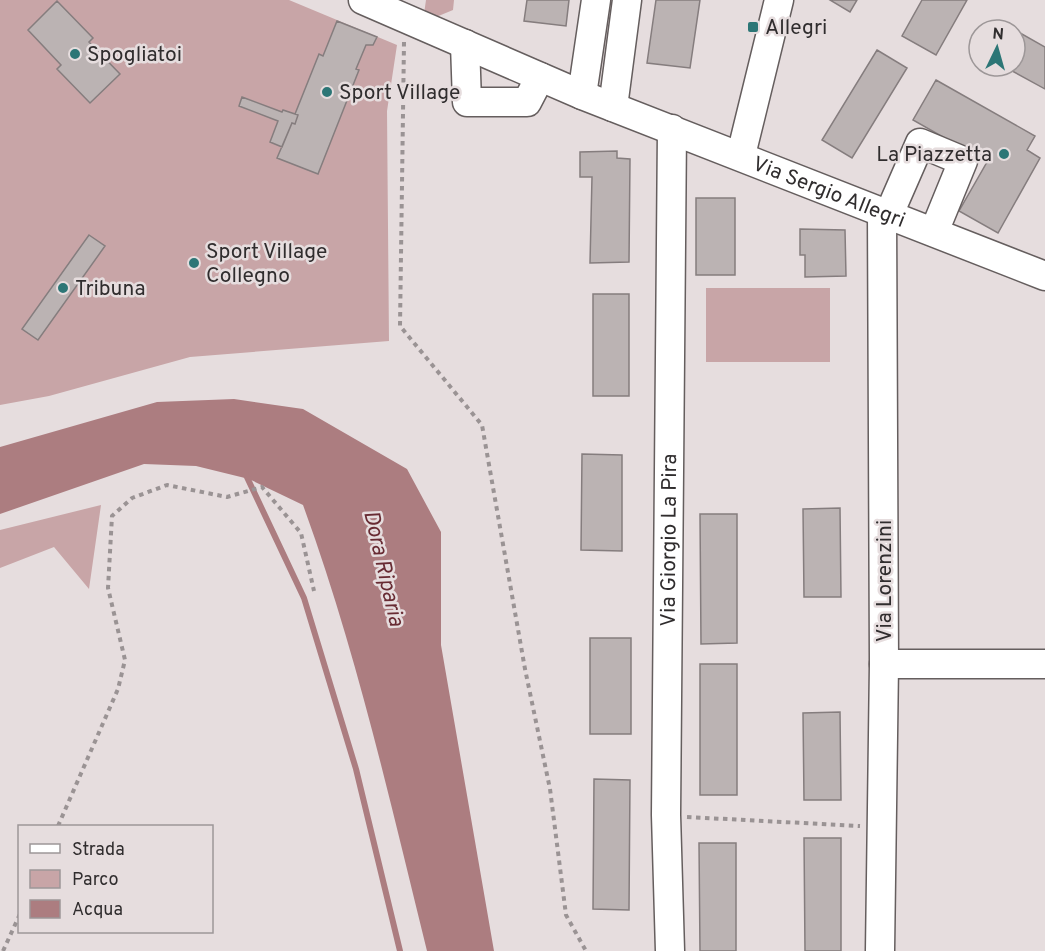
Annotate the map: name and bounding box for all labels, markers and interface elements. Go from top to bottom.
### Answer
place label: Allegri [765,15,827,42]
north arrow [967,18,1027,78]
marker: Allegri [746,20,760,34]
text: N [992,25,1005,46]
place label: Spogliatoi [87,42,182,69]
marker: Spogliatoi [68,47,82,61]
place label: Sport Village [339,80,460,107]
marker: Sport Village [320,85,334,99]
place label: La Piazzetta [876,142,992,169]
marker: La Piazzetta [997,147,1011,161]
street label: Via Sergio Allegri [748,151,909,235]
place label: Sport Village Collegno [206,239,327,290]
marker: Sport Village Collegno [187,256,201,270]
place label: Tribuna [75,276,146,303]
marker: Tribuna [56,281,70,295]
street label: Via Giorgio La Pira [656,453,684,627]
water label: Dora Riparia [356,508,409,630]
street label: Via Lorenzini [872,520,899,642]
legend [18,825,213,933]
text: Strada [72,839,125,862]
text: Parco [72,869,118,892]
text: Acqua [72,899,123,922]

